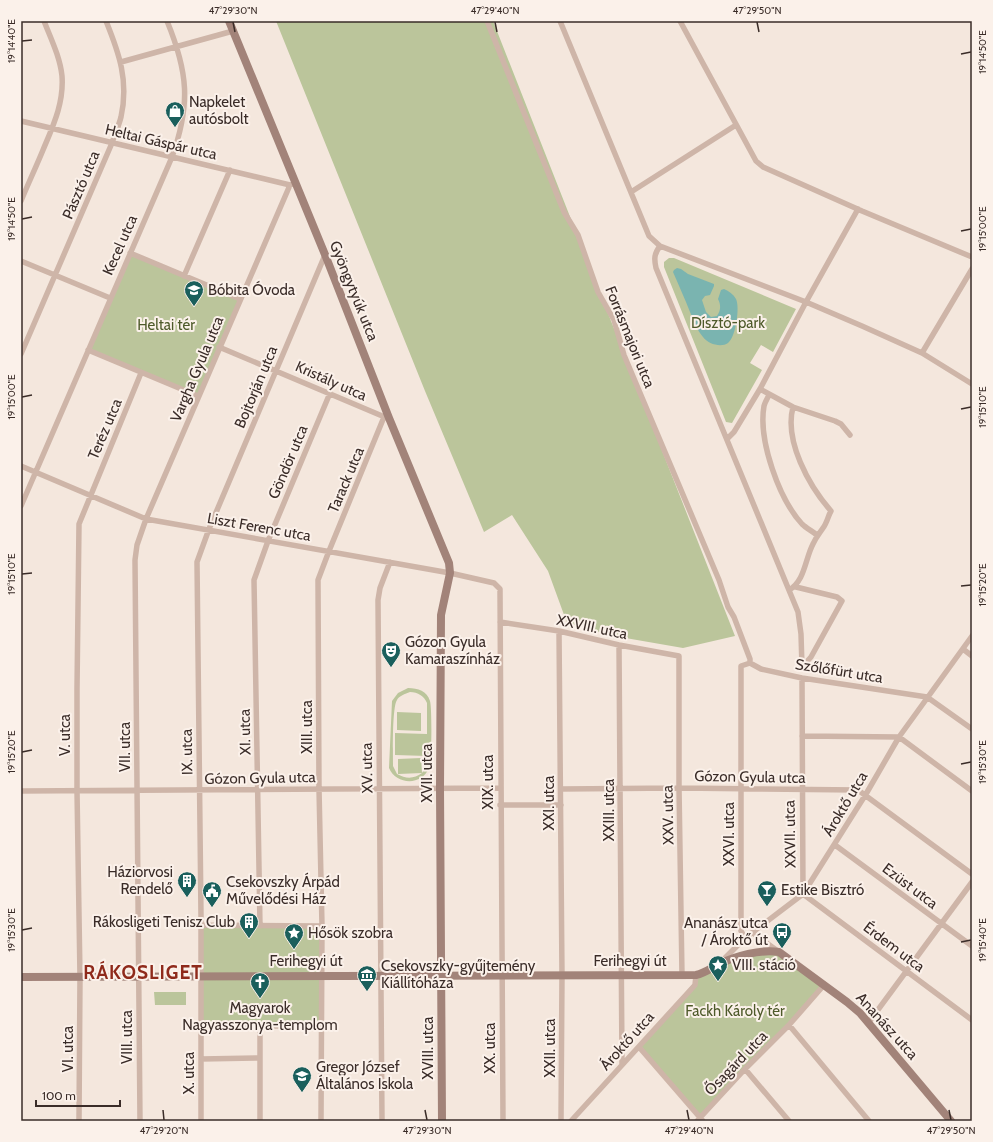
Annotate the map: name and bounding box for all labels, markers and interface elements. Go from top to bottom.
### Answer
text: 47°29'30"N [208,4,258,17]
text: 47°29'40"N [470,4,520,17]
text: 47°29'50"N [732,4,782,17]
text: 19°14'40"E [5,19,18,63]
text: 19°14'50"E [976,30,989,74]
place label: Napkelet autósbolt [189,93,249,128]
shop icon: Napkelet autósbolt [164,100,186,128]
street label: Heltai Gáspár utca [103,120,220,164]
street label: Pásztó utca [59,147,104,222]
text: 19°14'50"E [5,197,18,241]
text: 19°15'00"E [976,206,989,251]
street label: Kecel utca [99,211,142,278]
street label: Gyöngytyúk utca [326,238,383,344]
school or university icon: Bóbita Óvoda [183,279,205,307]
place label: Bóbita Óvoda [208,280,296,299]
street label: Forrásmajori utca [601,283,659,391]
street label: Vargha Gyula utca [167,313,228,424]
park label: Dísztó-park [691,314,765,332]
park label: Heltai tér [137,316,195,334]
street label: Bojtorján utca [231,343,282,431]
street label: Kristály utca [293,357,370,405]
text: 19°15'00"E [5,374,18,419]
text: 19°15'10"E [976,386,989,428]
street label: Teréz utca [84,395,126,462]
street label: Göndör utca [264,422,312,502]
street label: Tarack utca [324,444,368,516]
street label: Liszt Ferenc utca [206,509,313,545]
text: 19°15'10"E [5,553,18,595]
text: 19°15'20"E [976,563,989,607]
street label: XXVIII. utca [555,611,630,643]
place label: Gózon Gyula Kamaraszínház [405,633,500,668]
theatre icon: Gózon Gyula Kamaraszínház [380,640,402,668]
street label: Szőlőfürt utca [794,655,885,687]
street label: XIII. utca [298,699,316,754]
street label: XI. utca [236,708,254,755]
street label: V. utca [56,713,74,756]
street label: VII. utca [116,721,134,772]
street label: IX. utca [178,728,196,775]
text: 19°15'20"E [5,730,18,774]
text: 19°15'30"E [976,740,989,784]
street label: XV. utca [358,742,376,794]
street label: XVII. utca [418,743,436,803]
street label: XIX. utca [479,754,497,809]
street label: Gózon Gyula utca [694,767,807,787]
street label: Ároktő utca [818,767,872,840]
street label: Gózon Gyula utca [204,768,317,788]
street label: XXI. utca [540,775,558,830]
street label: XXIII. utca [600,778,618,841]
street label: XXV. utca [658,784,678,845]
street label: XXVII. utca [780,799,800,868]
street label: XXVI. utca [720,801,738,866]
street label: Ezüst utca [879,859,942,913]
place label: Háziorvosi Rendelő [107,863,173,898]
building icon: Háziorvosi Rendelő [176,870,198,898]
place label: Csekovszky Árpád Művelődési Ház [226,872,340,908]
bar icon: Estike Bisztró [756,879,778,907]
public building icon: Csekovszky Árpád Művelődési Ház [201,880,223,908]
place label: Estike Bisztró [781,881,864,899]
text: 19°15'30"E [5,908,18,952]
building icon: Rákosligeti Tenisz Club [238,911,260,939]
place label: Rákosligeti Tenisz Club [93,913,235,931]
place label: Ananász utca / Ároktő út [684,914,769,949]
street label: Érdem utca [860,917,929,976]
text: 19°15'40"E [976,918,989,962]
bus stop icon: Ananász utca / Ároktő út [771,921,793,949]
place icon: Hősök szobra [283,922,305,950]
place label: Hősök szobra [308,924,394,942]
street label: Ferihegyi út [269,952,343,970]
street label: Ferihegyi út [593,952,667,970]
place icon: VIII. stáció [707,954,729,982]
place label: VIII. stáció [732,956,796,974]
place label: Csekovszky-gyűjtemény Kiállítóháza [381,957,536,992]
district label: RÁKOSLIGET [83,960,203,984]
museum icon: Csekovszky-gyűjtemény Kiállítóháza [356,964,378,992]
church icon: Magyarok Nagyasszonya-templom [249,971,271,999]
street label: Ananász utca [852,989,922,1064]
place label: Magyarok Nagyasszonya-templom [182,999,338,1034]
park label: Fackh Károly tér [685,1002,785,1020]
street label: Ároktő utca [595,1007,658,1074]
street label: VIII. utca [118,1009,136,1064]
street label: XVIII. utca [419,1016,437,1079]
street label: XXII. utca [541,1018,559,1077]
street label: XX. utca [481,1022,499,1074]
street label: VI. utca [59,1025,77,1072]
street label: Ősagárd utca [700,1026,772,1099]
street label: X. utca [180,1051,198,1094]
place label: Gregor József Általános Iskola [316,1058,414,1093]
school or university icon: Gregor József Általános Iskola [291,1065,313,1093]
scale bar [36,1082,120,1108]
text: 100 m [42,1088,76,1103]
text: 47°29'20"N [140,1124,188,1137]
text: 47°29'30"N [402,1124,452,1137]
text: 47°29'40"N [664,1124,714,1137]
text: 47°29'50"N [926,1124,976,1137]

